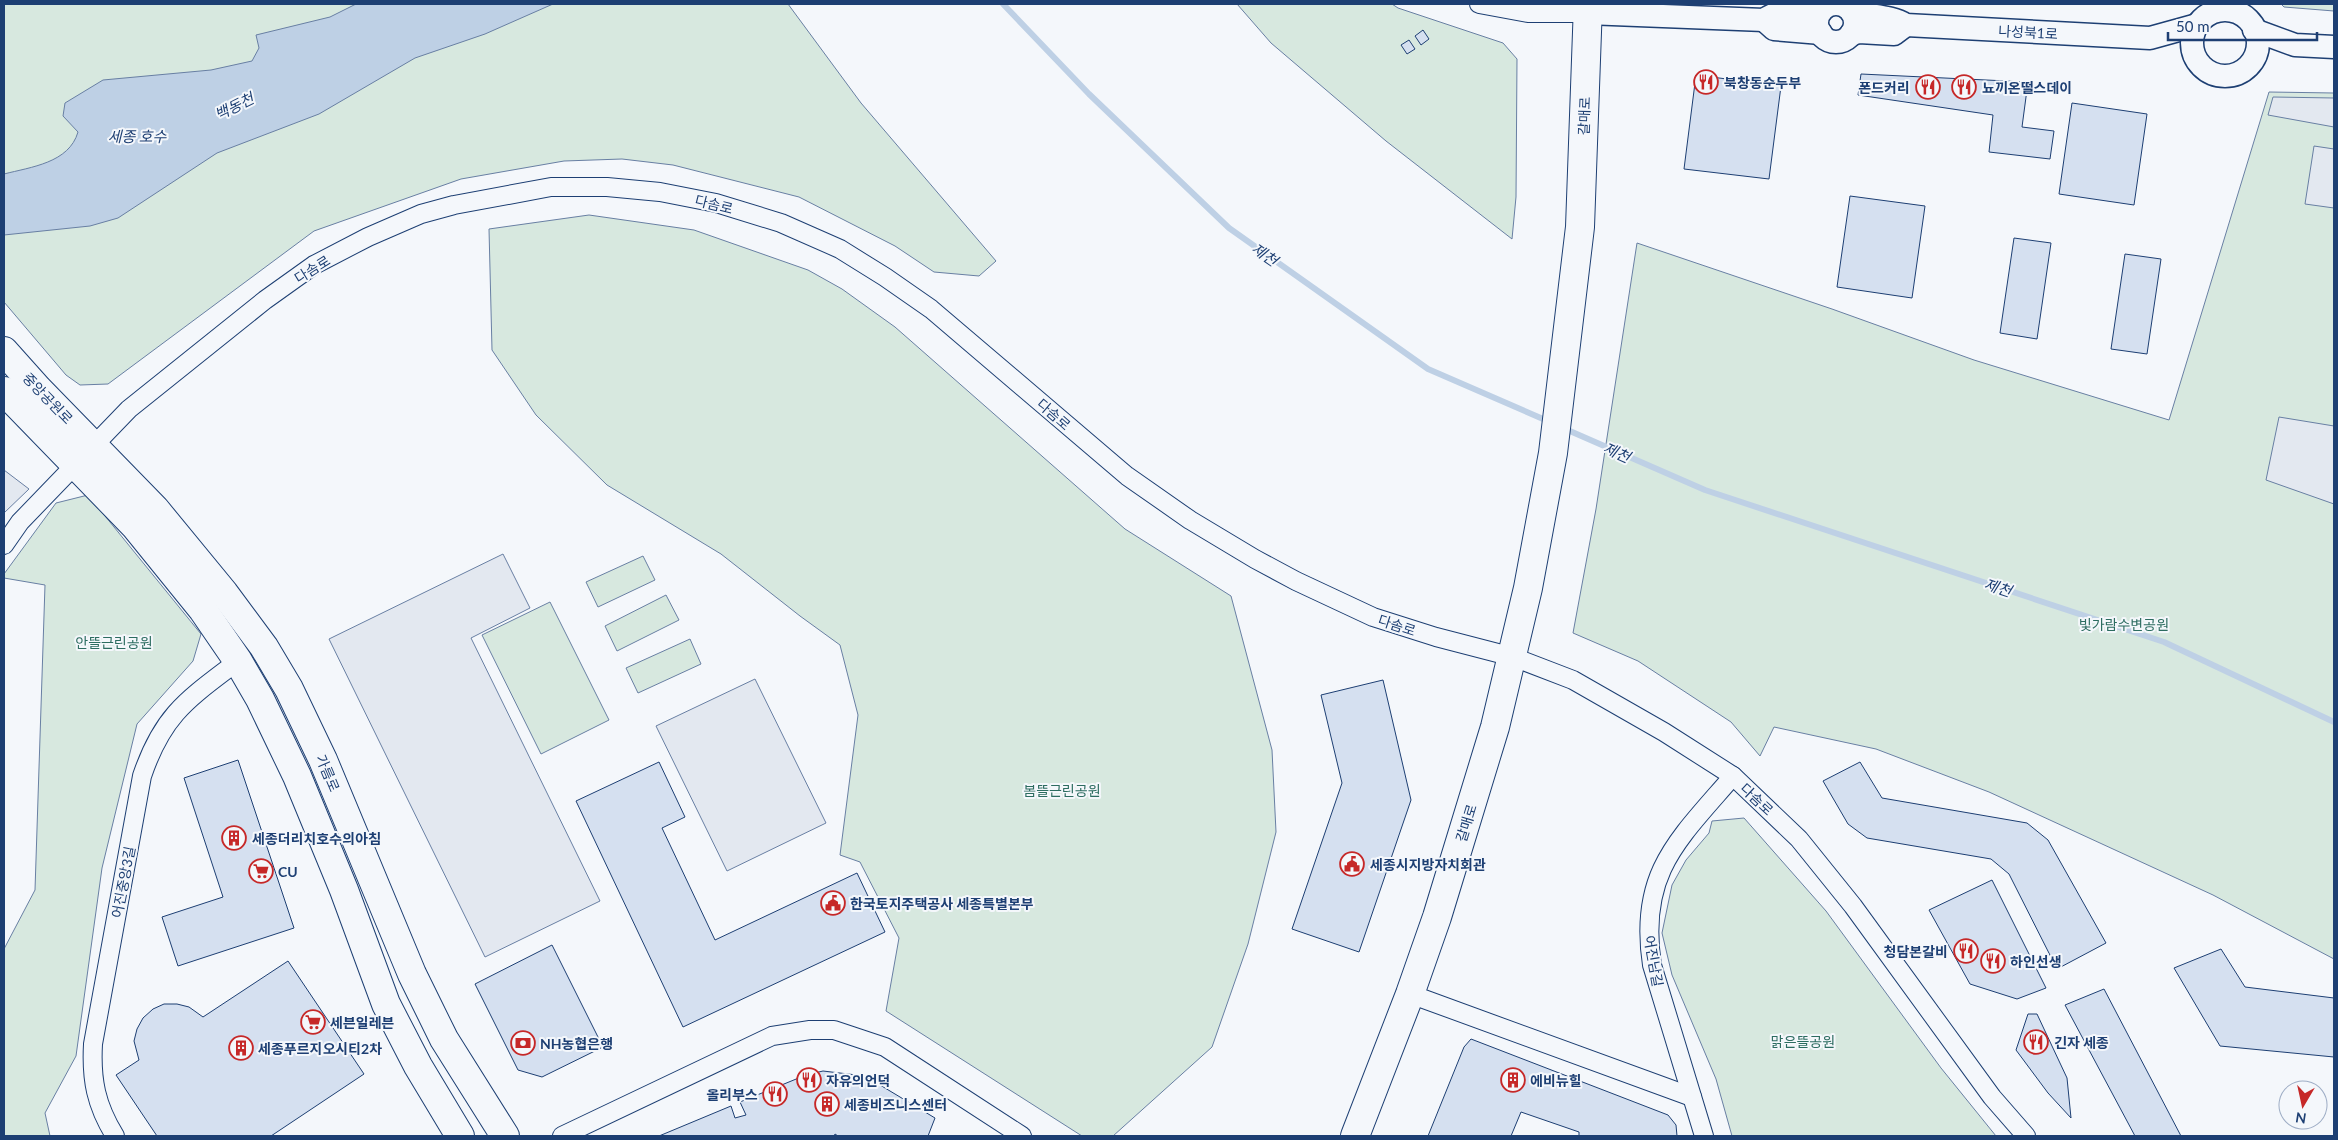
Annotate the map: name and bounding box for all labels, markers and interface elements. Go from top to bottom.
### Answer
scale bar [2168,10,2317,42]
text: 50 m [2176,17,2210,35]
street label: 나성북1로 [1998,22,2058,42]
restaurant icon: 북창동순두부 [1693,69,1719,95]
place label: 북창동순두부 [1724,74,1801,91]
restaurant icon: 폰드커리 [1915,74,1941,100]
restaurant icon: 뇨끼온떨스데이 [1951,74,1977,100]
place label: 폰드커리 [1858,79,1910,96]
place label: 뇨끼온떨스데이 [1982,79,2072,96]
water label: 백동천 [211,88,259,123]
street label: 갈매로 [1575,96,1593,136]
water label: 세종 호수 [108,127,168,145]
street label: 다솜로 [693,191,735,217]
water label: 제천 [1249,239,1283,271]
street label: 다솜로 [291,251,333,286]
street label: 중앙공원로 [20,369,77,427]
street label: 다솜로 [1034,395,1074,433]
water label: 제천 [1601,438,1635,467]
water label: 제천 [1982,574,2016,601]
street label: 다솜로 [1376,611,1418,639]
park label: 빛가람수변공원 [2079,616,2169,633]
park label: 안뜰근린공원 [75,634,153,651]
street label: 가름로 [313,752,343,794]
street label: 다솜로 [1737,780,1777,818]
park label: 봄뜰근린공원 [1023,782,1101,799]
street label: 갈매로 [1452,802,1480,844]
building icon: 세종더리치호수의아침 [221,825,247,851]
place label: 세종더리치호수의아침 [252,830,381,847]
street label: 어진중앙3길 [108,845,138,919]
public building icon: 세종시지방자치회관 [1339,851,1365,877]
place label: 세종시지방자치회관 [1370,856,1486,873]
supermarket icon: CU [248,858,274,884]
place label: CU [278,863,298,880]
public building icon: 한국토지주택공사 세종특별본부 [820,890,846,916]
place label: 한국토지주택공사 세종특별본부 [850,895,1034,912]
street label: 어진남길 [1641,934,1667,988]
restaurant icon: 청담본갈비 [1953,938,1979,964]
place label: 청담본갈비 [1884,943,1948,960]
restaurant icon: 하인선생 [1980,948,2006,974]
place label: 하인선생 [2010,953,2062,970]
supermarket icon: 세븐일레븐 [300,1009,326,1035]
place label: 세븐일레븐 [330,1014,395,1031]
restaurant icon: 긴자 세종 [2023,1029,2049,1055]
bank icon: NH농협은행 [510,1030,536,1056]
park label: 맑은뜰공원 [1771,1033,1835,1050]
place label: 긴자 세종 [2054,1034,2109,1051]
building icon: 세종푸르지오시티2차 [228,1035,254,1061]
place label: NH농협은행 [540,1035,613,1052]
place label: 세종푸르지오시티2차 [258,1040,382,1057]
restaurant icon: 자유의언덕 [796,1067,822,1093]
building icon: 에비뉴힐 [1500,1067,1526,1093]
place label: 자유의언덕 [826,1072,890,1089]
place label: 에비뉴힐 [1530,1072,1582,1089]
north arrow [2278,1080,2328,1130]
restaurant icon: 올리부스 [762,1081,788,1107]
place label: 올리부스 [706,1086,758,1103]
building icon: 세종비즈니스센터 [814,1091,840,1117]
place label: 세종비즈니스센터 [844,1096,947,1113]
text: N [2294,1109,2308,1128]

